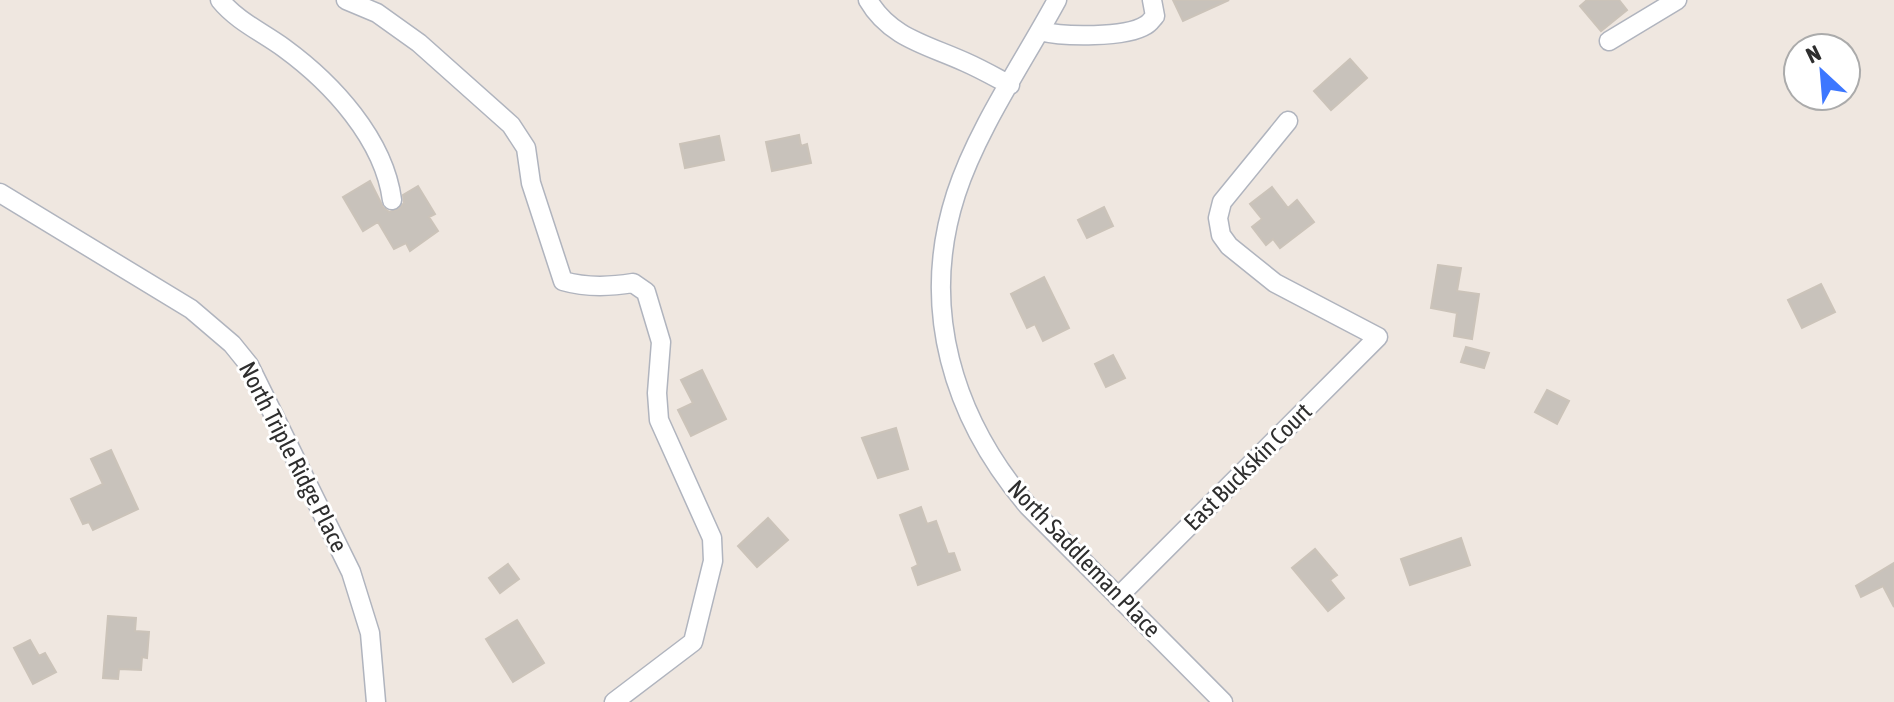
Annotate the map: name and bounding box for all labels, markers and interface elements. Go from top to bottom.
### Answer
north arrow [1782,32,1862,112]
text: N [1802,39,1825,69]
street label: North Triple Ridge Place [234,357,353,556]
street label: East Buckskin Court [1178,397,1317,536]
street label: North Saddleman Place [1003,475,1166,643]

